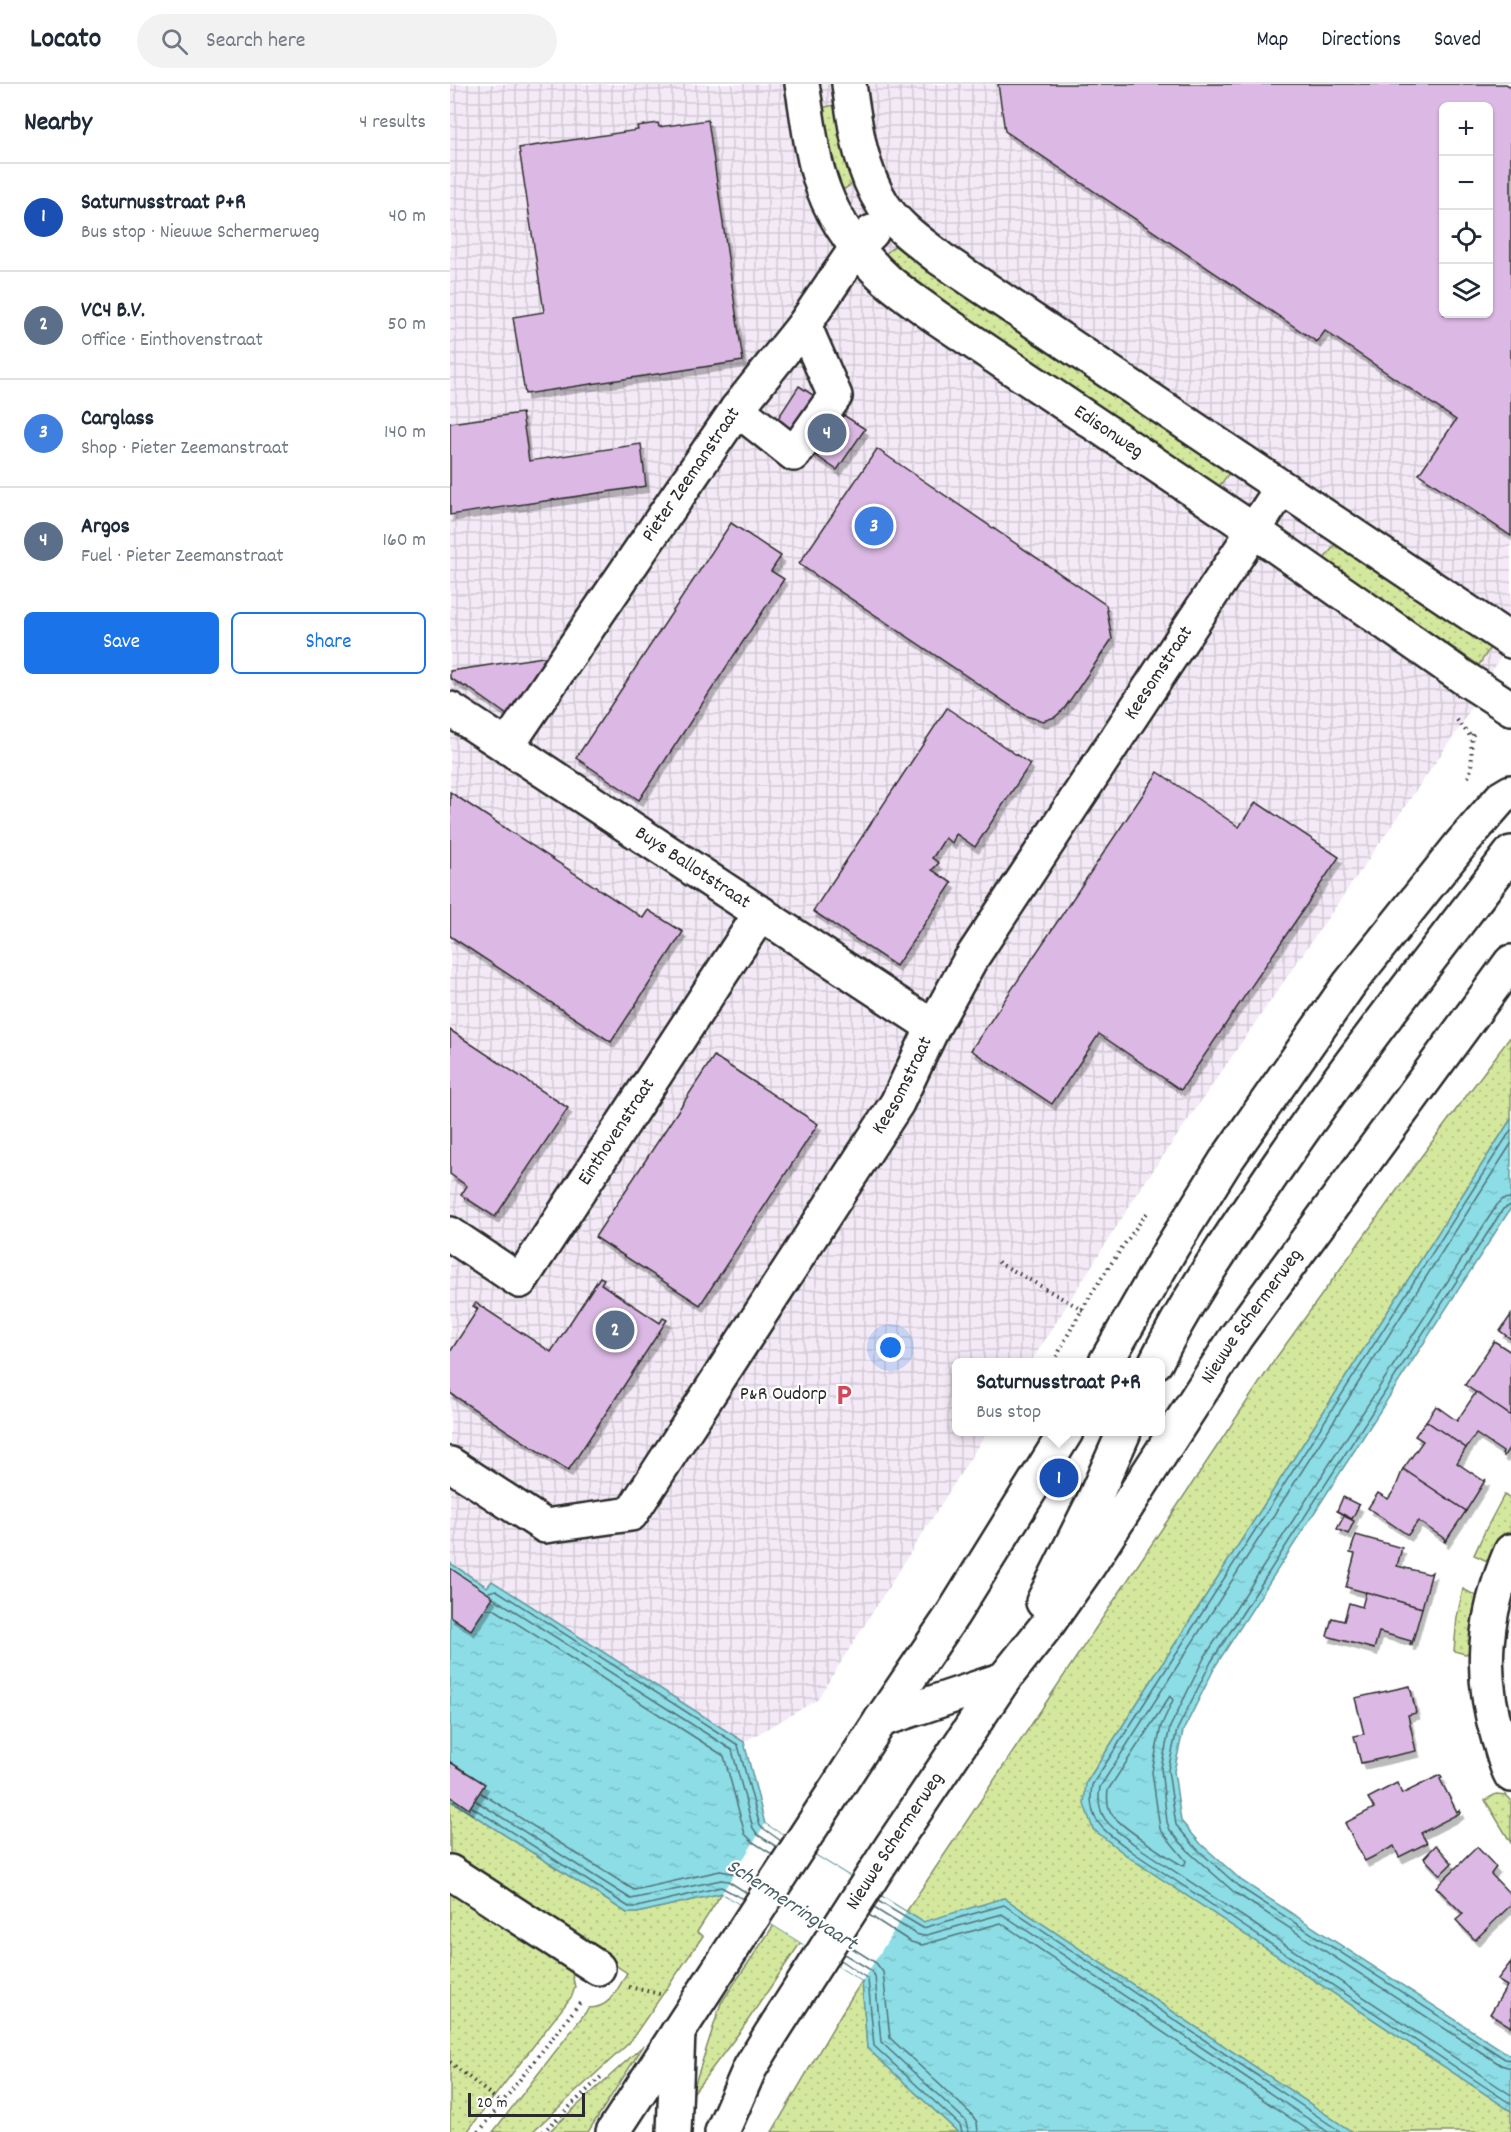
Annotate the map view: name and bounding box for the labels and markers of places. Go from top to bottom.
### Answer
pin: 4 [808,410,847,456]
pin: 3 [854,504,894,548]
pin: 2 [596,1308,634,1352]
place label: P&R Oudorp [740,1381,827,1409]
parking icon: P&R Oudorp [832,1383,856,1407]
pin: 1 [1040,1456,1078,1500]

